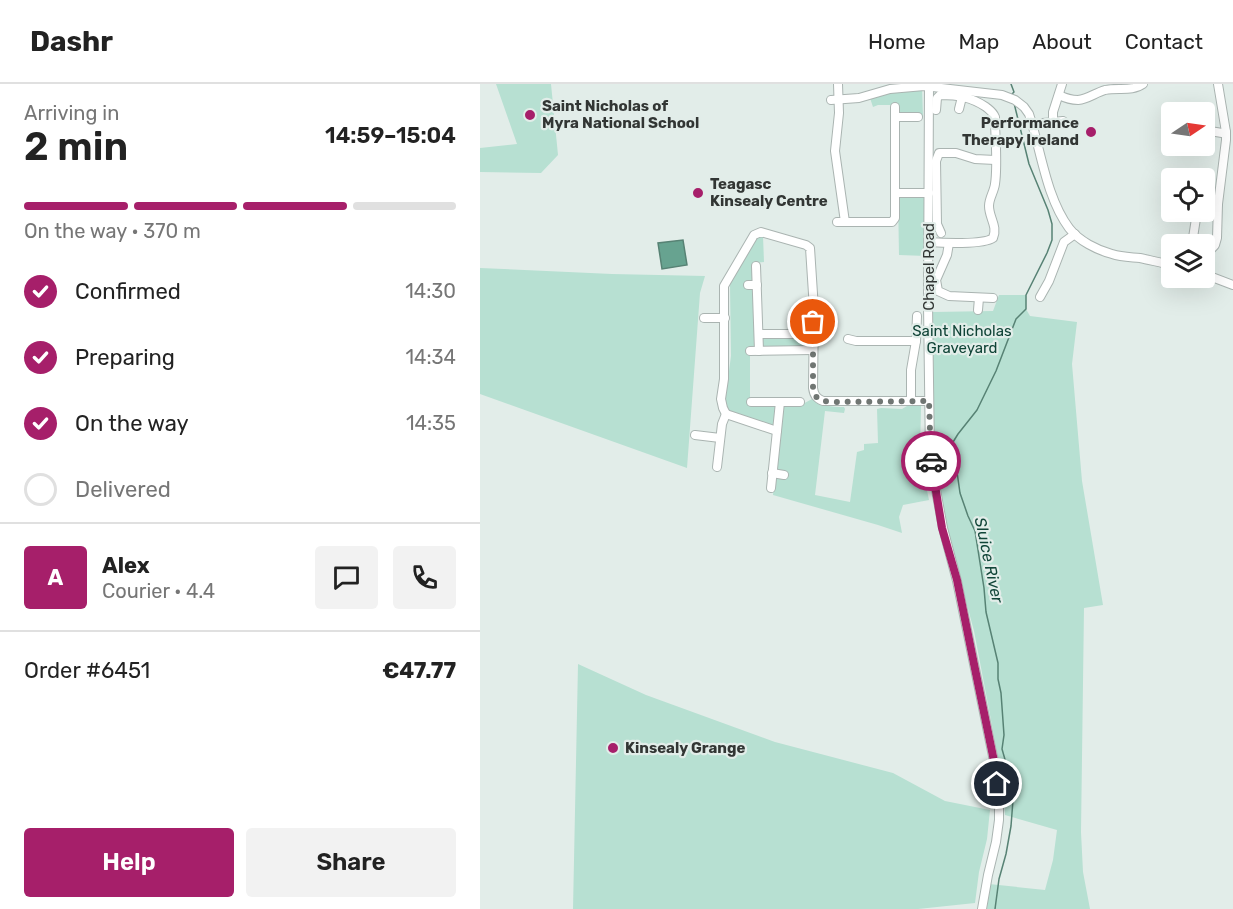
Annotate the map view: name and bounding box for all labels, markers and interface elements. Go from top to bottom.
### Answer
text: Dashr [30,25,113,58]
text: Home [868,29,925,54]
text: Map [958,29,999,54]
text: About [1032,29,1092,54]
text: Contact [1125,29,1203,54]
place label: Saint Nicholas of Myra National School [542,97,699,132]
text: Arriving in [24,101,119,125]
north arrow [1161,102,1215,156]
map controls [1161,102,1215,288]
marker: Saint Nicholas of Myra National School [523,108,537,122]
place label: Performance Therapy Ireland [962,114,1079,149]
text: 14:59–15:04 [325,122,456,149]
text: 2 min [24,124,128,170]
marker: Performance Therapy Ireland [1084,125,1098,139]
button: locate [1161,168,1215,222]
place label: Teagasc Kinsealy Centre [710,175,828,210]
marker: Teagasc Kinsealy Centre [691,186,705,200]
text: On the way · 370 m [24,219,201,243]
street label: Chapel Road [920,223,938,311]
button: layers [1161,234,1215,288]
icon: check [24,275,57,308]
text: Confirmed [75,278,181,305]
text: 14:30 [405,279,456,303]
pin [787,296,838,347]
icon: bag [796,305,829,338]
park label: Saint Nicholas Graveyard [912,322,1012,357]
icon: check [24,341,57,374]
text: Preparing [75,344,175,371]
text: 14:34 [405,345,456,369]
icon: check [24,407,57,440]
text: On the way [75,410,189,437]
text: 14:35 [406,411,456,435]
courier [901,431,961,491]
icon: car [915,445,948,478]
text: Delivered [75,476,171,503]
water label: Sluice River [971,515,1008,605]
button: chat [315,546,378,609]
button: phone [393,546,456,609]
text: Alex [102,552,150,579]
text: A [48,564,63,591]
text: Courier · 4.4 [102,579,215,603]
text: Order #6451 [24,657,150,684]
text: €47.77 [382,657,456,684]
place label: Kinsealy Grange [625,739,745,757]
marker: Kinsealy Grange [606,741,620,755]
pin [971,758,1022,809]
icon: home [980,767,1013,800]
button: Help [24,828,234,897]
button: Share [246,828,456,897]

